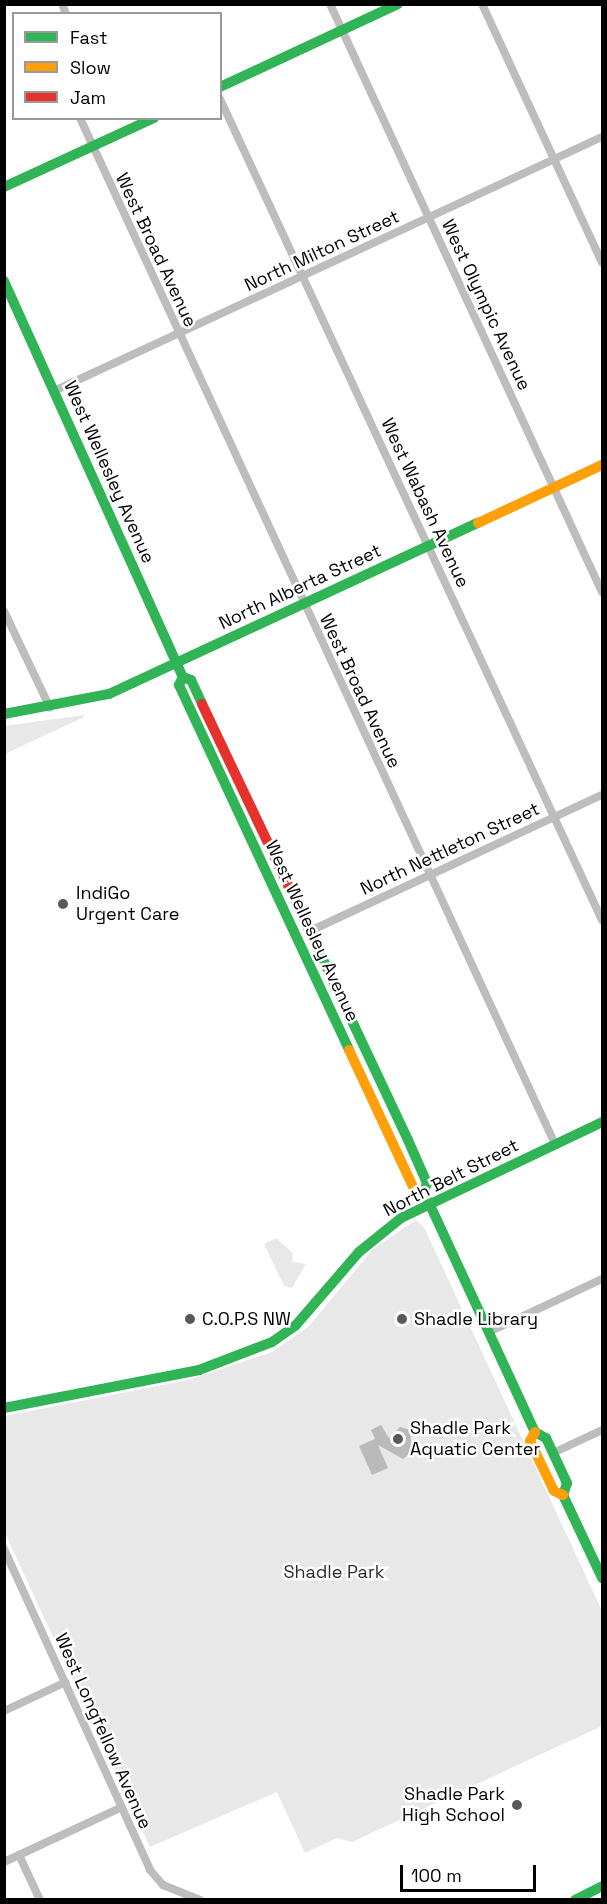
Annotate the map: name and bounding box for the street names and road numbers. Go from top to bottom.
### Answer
street label: West Broad Avenue [111,169,201,331]
street label: North Milton Street [241,206,403,296]
street label: West Olympic Avenue [437,216,535,394]
street label: West Wellesley Avenue [59,377,159,567]
street label: West Wabash Avenue [376,415,474,591]
street label: North Alberta Street [215,540,385,634]
street label: West Broad Avenue [315,610,405,772]
street label: North Nettleton Street [357,798,543,900]
street label: West Wellesley Avenue [260,837,364,1025]
street label: North Belt Street [380,1135,522,1221]
street label: West Longfellow Avenue [50,1630,156,1832]

